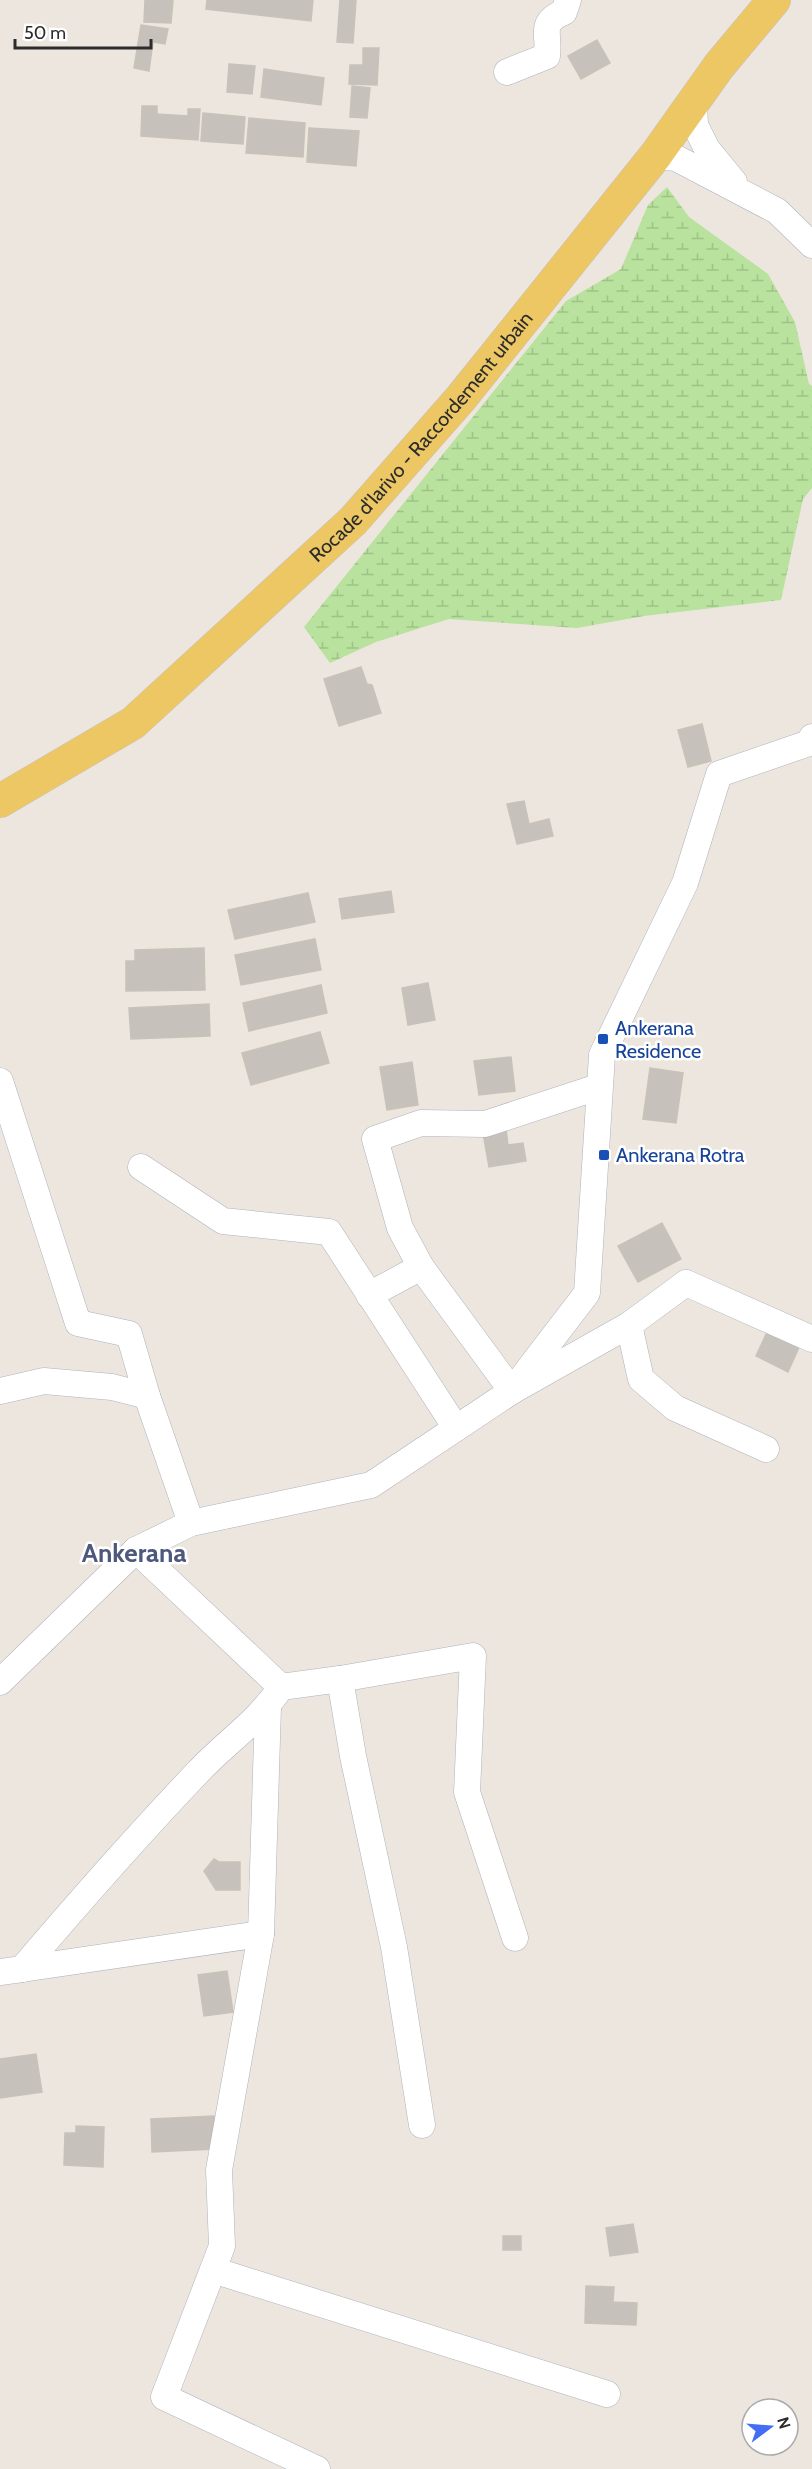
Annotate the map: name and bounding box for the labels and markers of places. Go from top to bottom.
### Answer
place label: Ankerana Residence [615,1016,701,1063]
marker: Ankerana Residence [596,1032,610,1046]
place label: Ankerana Rotra [616,1143,745,1167]
marker: Ankerana Rotra [597,1148,611,1162]

